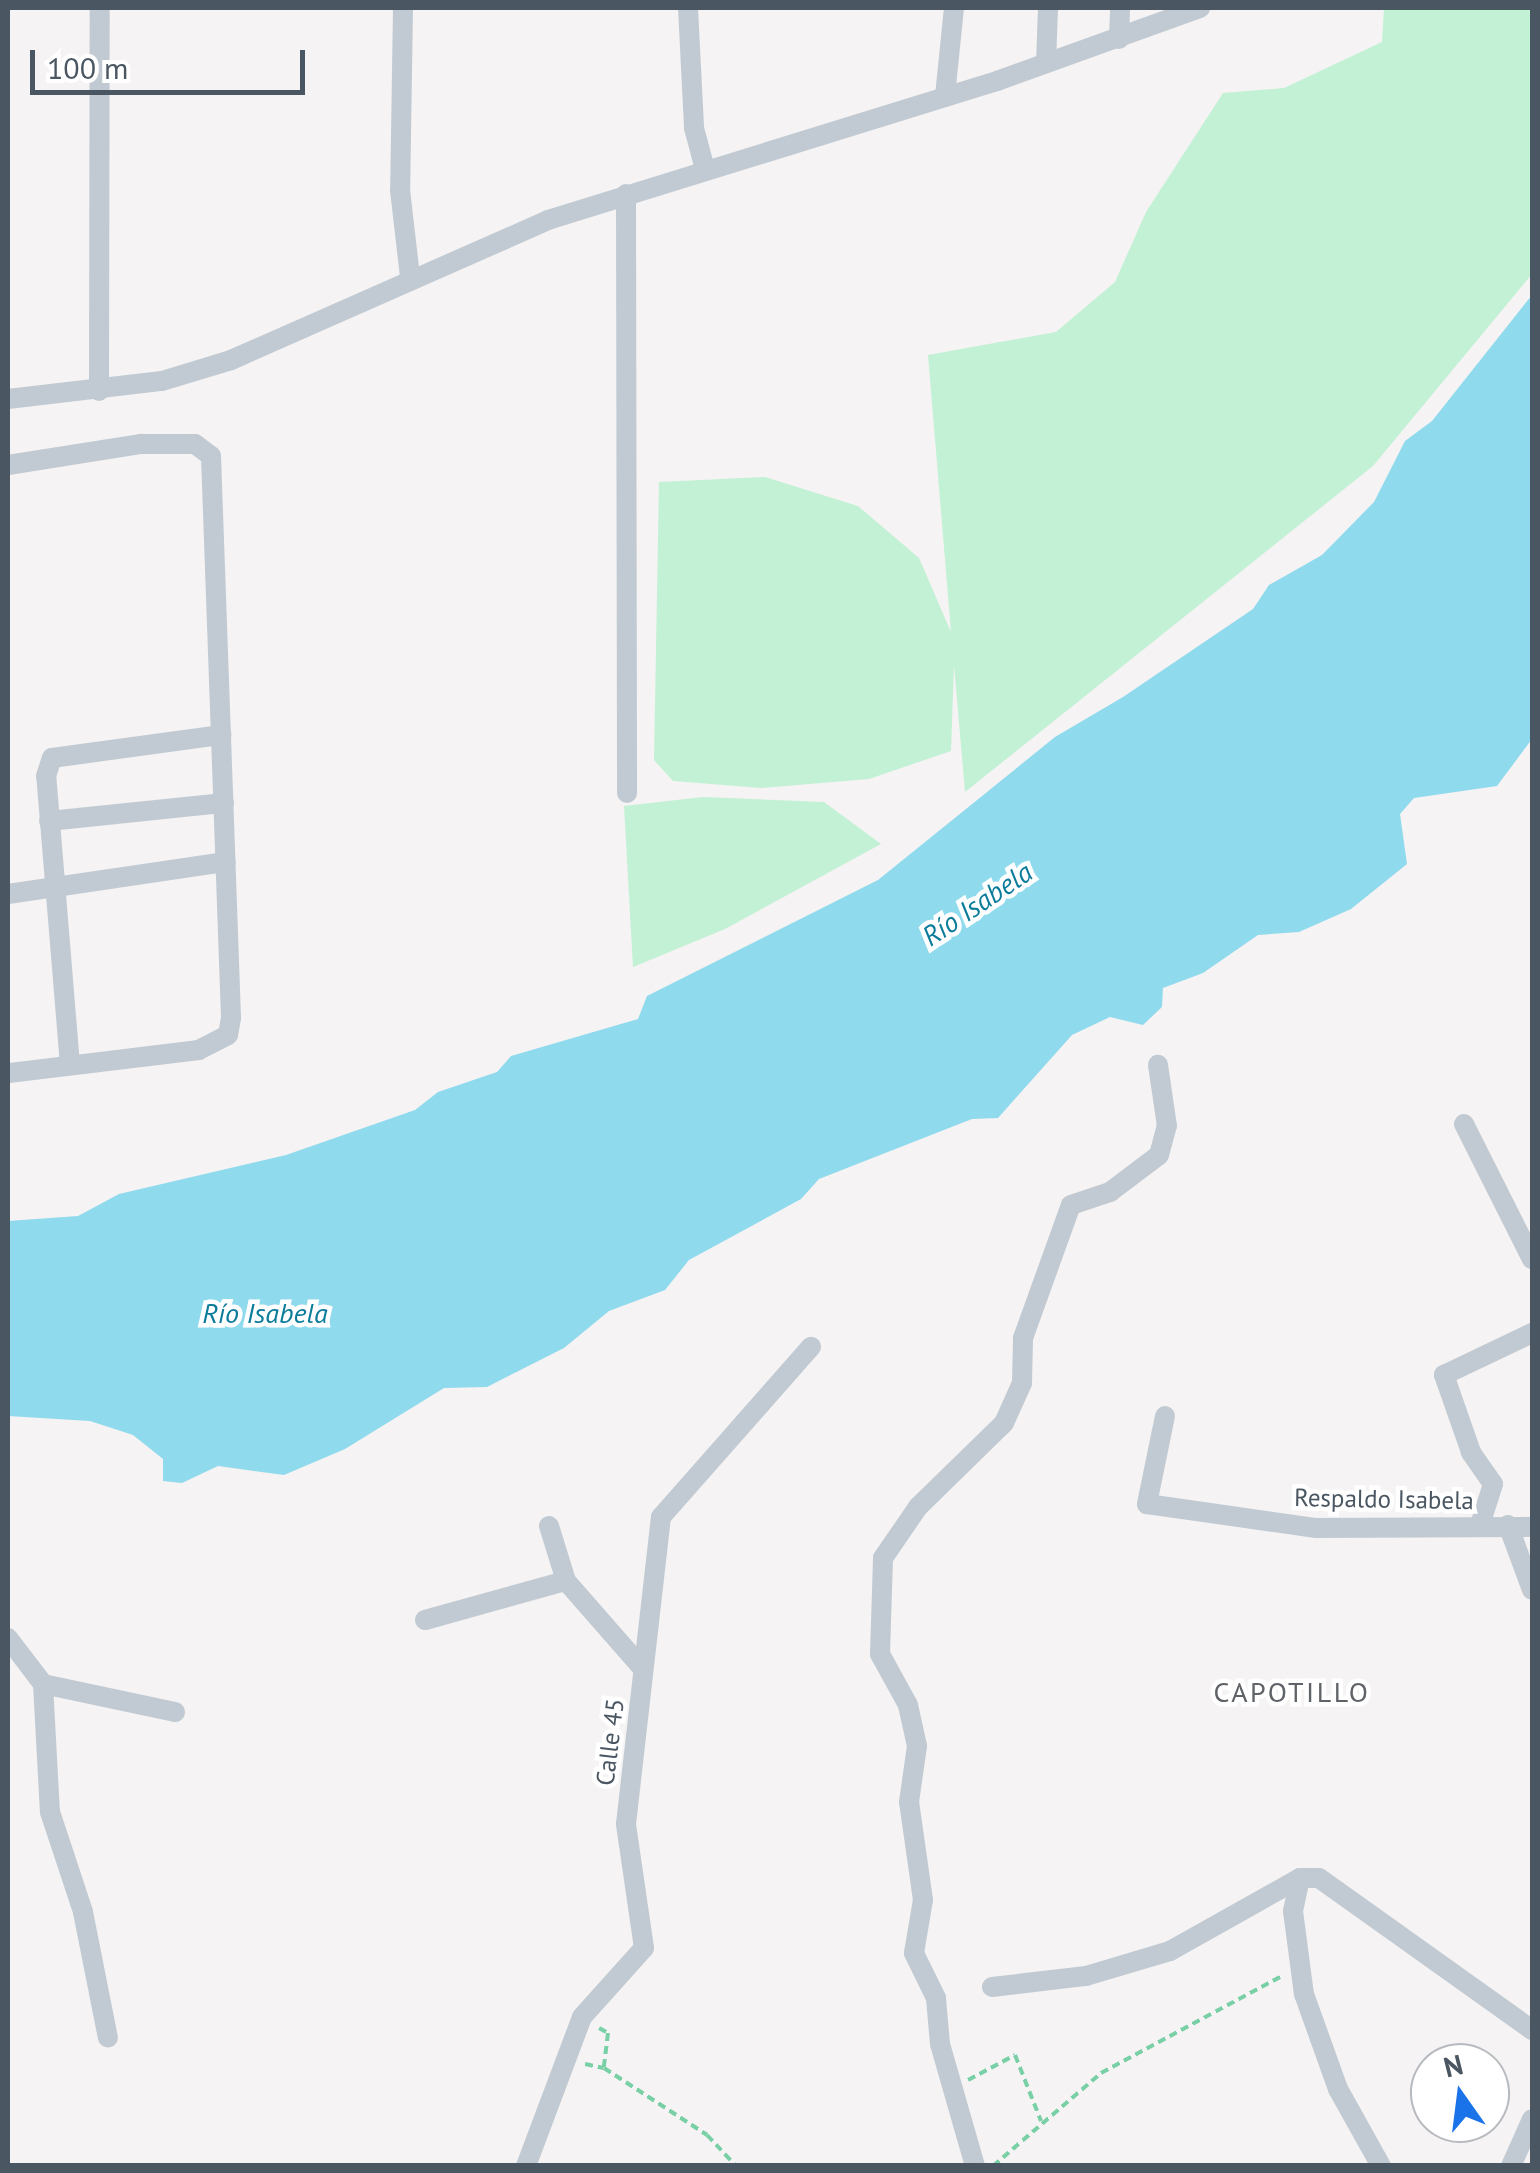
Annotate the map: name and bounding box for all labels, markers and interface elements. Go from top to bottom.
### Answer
scale bar [35,30,310,92]
text: 100 m [47,48,128,87]
water label: Río Isabela [916,855,1038,953]
water label: Río Isabela [202,1296,328,1330]
street label: Respaldo Isabela [1294,1482,1474,1516]
district label: CAPOTILLO [1213,1675,1371,1709]
street label: Calle 45 [590,1697,630,1787]
north arrow [1410,2043,1510,2143]
text: N [1440,2045,1467,2086]

